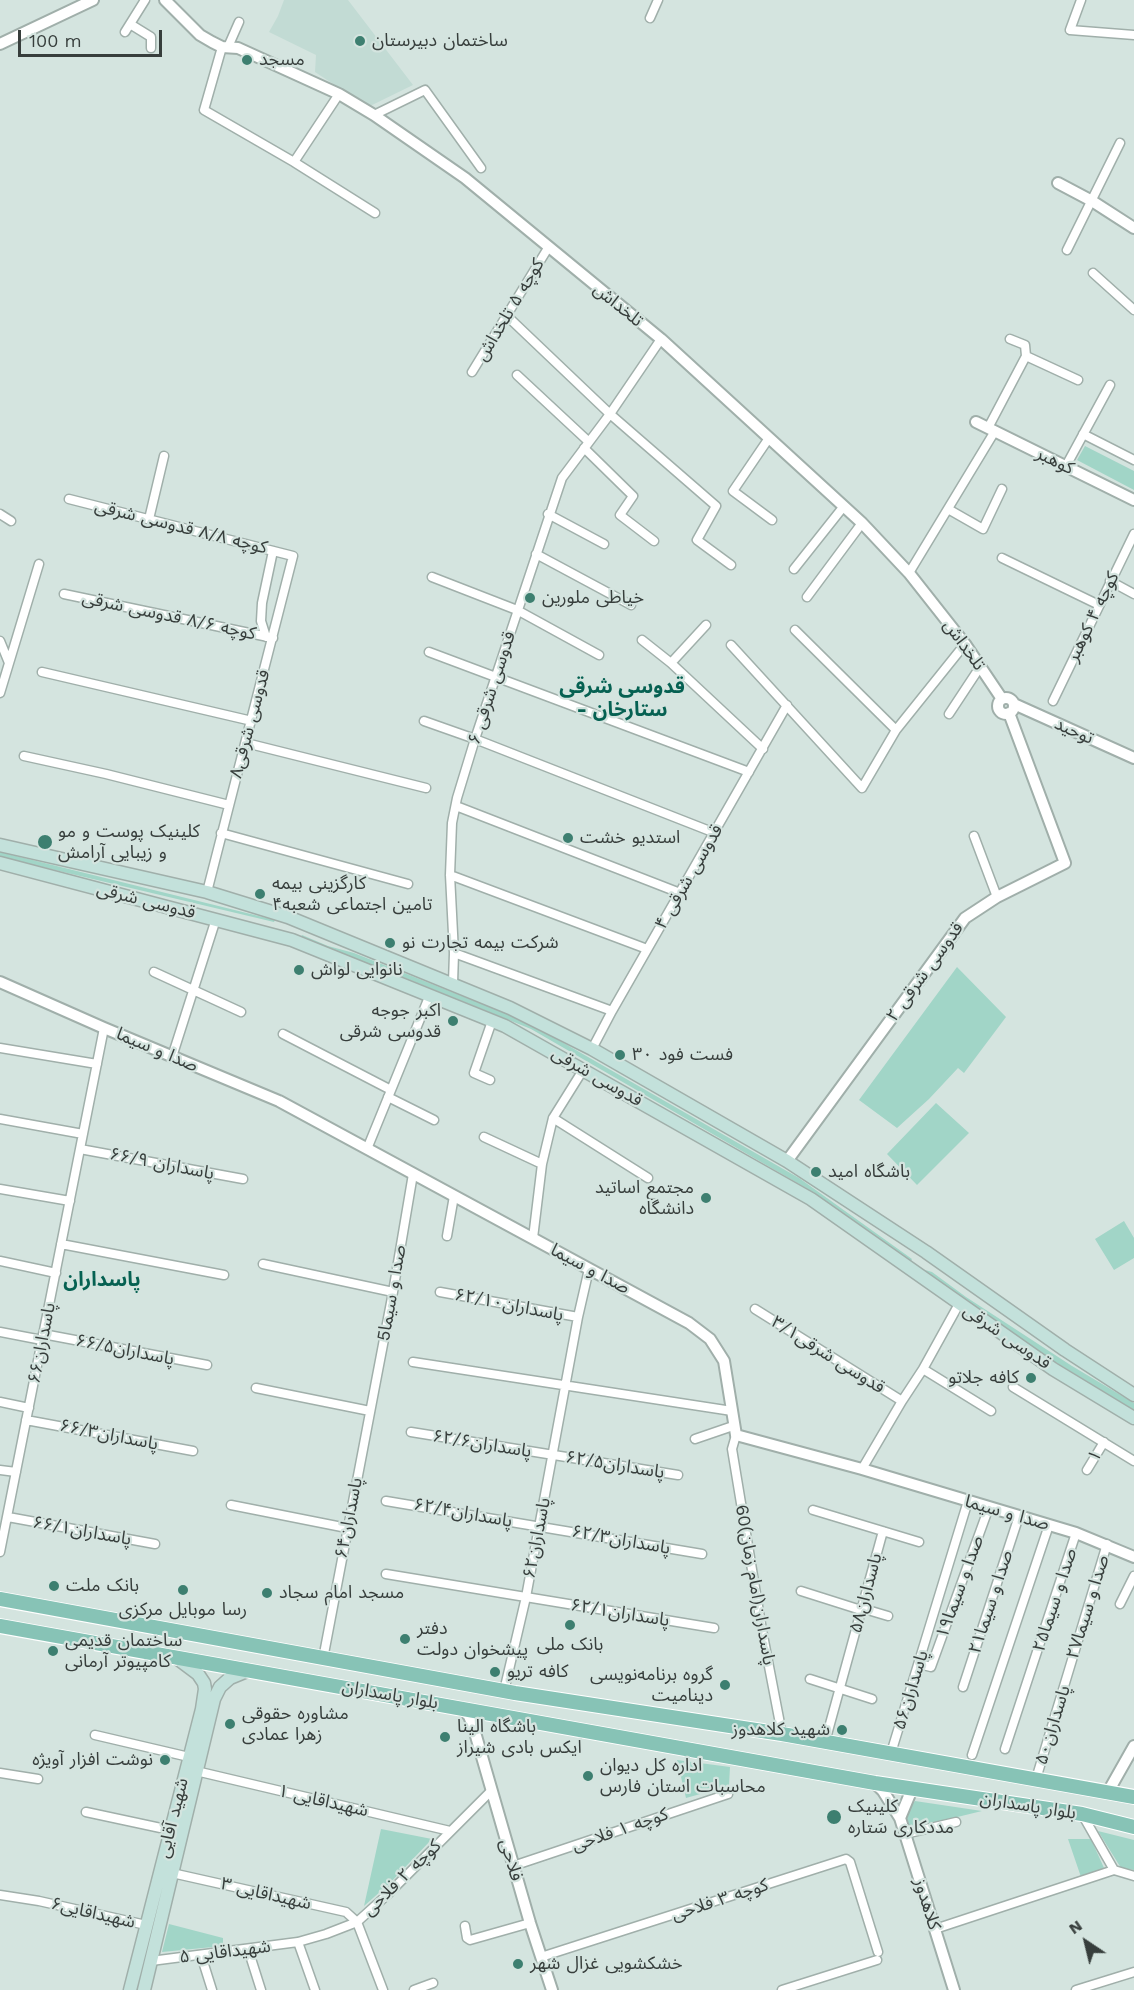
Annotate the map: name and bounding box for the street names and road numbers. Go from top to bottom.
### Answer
street label: کوچه ۵ تلخداش [471,255,549,365]
street label: تلخداش [589,278,647,332]
street label: کوهبر [1032,443,1078,479]
street label: کوچه ۸/۸ قدوسی شرقی [92,495,270,559]
street label: کوچه ۴ کوهبر [1062,569,1124,665]
street label: کوچه ۸/۶ قدوسی شرقی [80,587,258,645]
street label: تلخداش [938,615,990,675]
street label: قدوسی شرقی ۶ [464,629,520,747]
street label: قدوسی شرقی۸ [225,667,275,781]
street label: توحید [1051,713,1097,749]
street label: قدوسی شرقی ۴ [650,821,728,933]
street label: قدوسی شرقی [94,878,198,924]
street label: قدوسی شرقی ۲ [882,918,968,1026]
street label: صدا و سیما [113,1023,201,1077]
street label: قدوسی شرقی [548,1042,646,1112]
street label: پاسداران ۶۶/۹ [108,1143,216,1185]
street label: صدا و سیما [547,1239,633,1299]
street label: 5صدا و سیما [373,1243,411,1343]
street label: پاسداران۶۲/۱۰ [453,1284,565,1326]
street label: قدوسی شرقی [959,1300,1055,1374]
street label: پاسداران۶۶ [24,1301,60,1385]
street label: قدوسی شرقی۳/۱ [767,1311,889,1399]
street label: پاسداران۶۶/۵ [74,1330,176,1370]
street label: پاسداران۶۶/۳ [58,1415,160,1455]
street label: پاسداران۶۲/۶ [431,1426,533,1462]
street label: ۱ [1083,1446,1107,1466]
street label: پاسداران۶۲/۵ [564,1447,666,1483]
street label: پاسداران۶۴ [331,1476,367,1560]
street label: صدا و سیما [962,1491,1052,1535]
street label: پاسداران۶۲/۴ [412,1494,514,1532]
street label: پاسداران۶۲ [519,1496,555,1580]
street label: 60پاسداران(امام زمان) [730,1503,780,1667]
street label: پاسداران۶۶/۱ [31,1512,133,1550]
street label: پاسداران۶۲/۳ [570,1521,672,1559]
street label: صدا و سیما۱۹ [931,1533,989,1641]
street label: صدا و سیما۲۵ [1028,1546,1082,1654]
street label: صدا و سیما۲۱ [964,1548,1018,1656]
street label: پاسداران۵۸ [845,1551,887,1635]
street label: صدا و سیما۲۷ [1062,1552,1114,1662]
street label: پاسداران۶۲/۱ [569,1595,671,1631]
street label: پاسداران۵۶ [889,1648,933,1732]
street label: بلوار پاسداران [340,1676,440,1714]
street label: پاسداران۵۰ [1031,1683,1075,1767]
street label: شهید آقایی [153,1776,193,1860]
street label: ۱ شهیداقایی [276,1780,370,1822]
street label: بلوار پاسداران [978,1788,1078,1824]
street label: کوچه ۱ فلاحی [569,1803,671,1857]
street label: کوچه ۲ فلاحی [358,1835,446,1921]
street label: فلاحی [495,1837,527,1883]
street label: ۳ شهیداقایی [219,1873,313,1915]
street label: کوچه ۳ فلاحی [669,1874,771,1926]
street label: کلاهدوز [909,1876,945,1932]
street label: شهیداقایی۶ [49,1893,137,1933]
street label: ۵ شهیداقایی [178,1936,272,1968]

